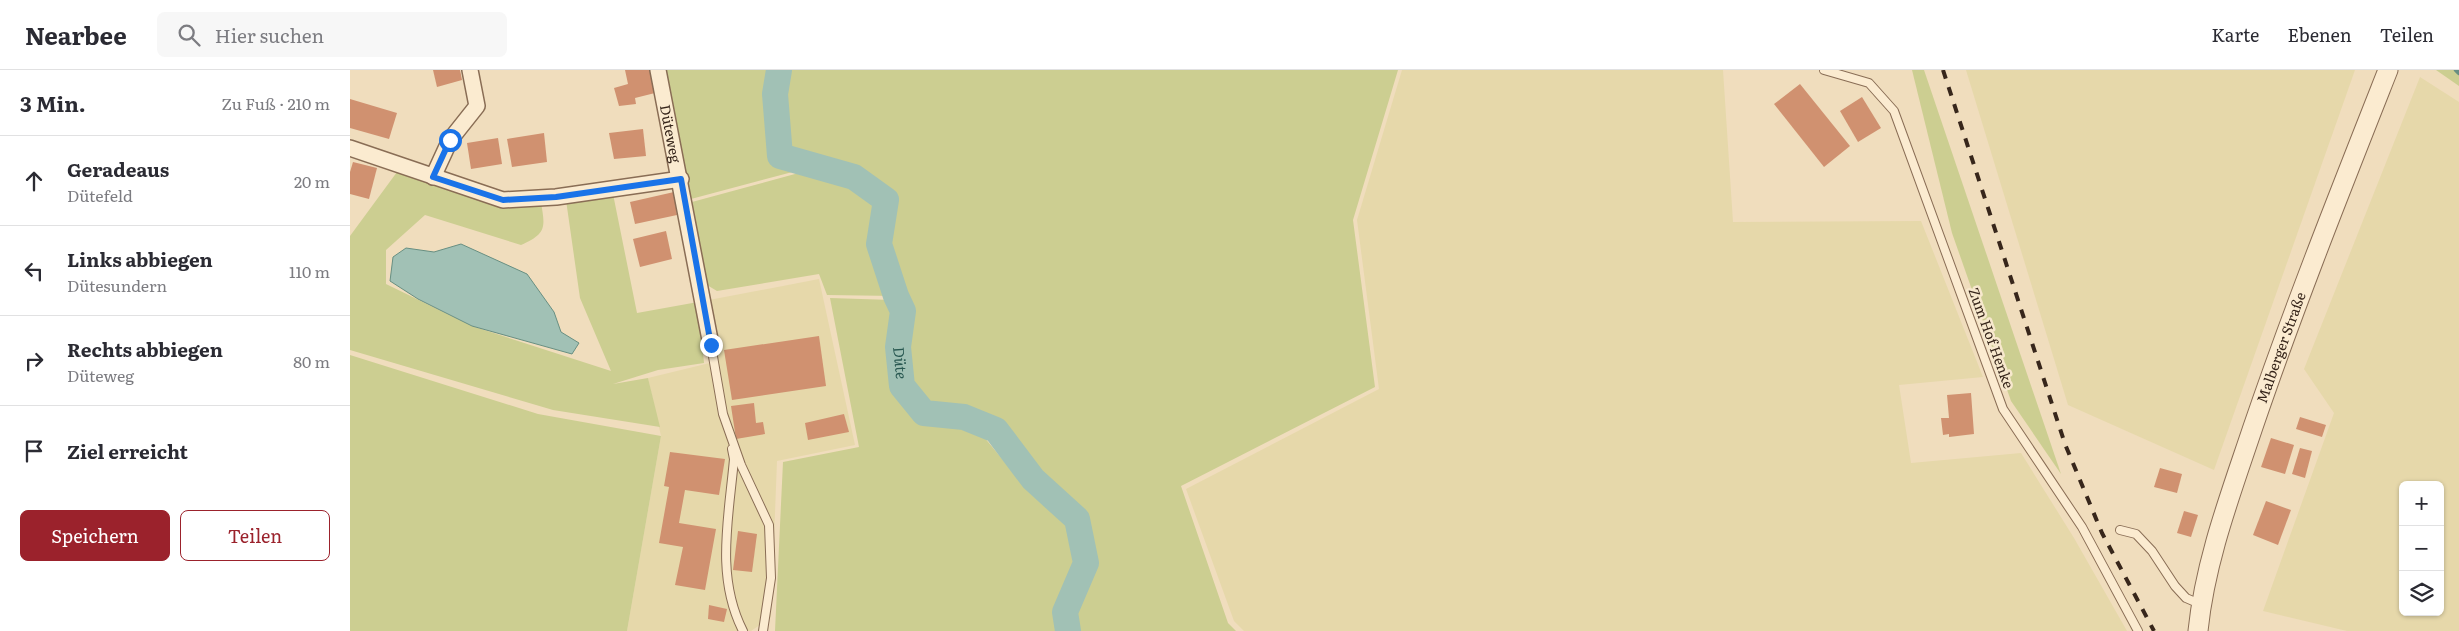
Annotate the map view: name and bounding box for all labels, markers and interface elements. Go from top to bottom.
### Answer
search box [157,12,507,57]
text: Nearbee [25,17,127,52]
icon: search [175,21,203,49]
text: Hier suchen [215,21,324,49]
text: Karte [2212,21,2259,48]
text: Ebenen [2287,21,2352,48]
text: Teilen [2380,21,2434,48]
text: 3 Min. [20,87,86,118]
text: Zu Fuß · 210 m [221,91,330,115]
street label: Düteweg [656,103,687,165]
route start [439,129,462,152]
text: Geradeaus [67,155,169,183]
icon: ahead [20,167,48,195]
text: 20 m [294,169,330,193]
text: Dütefeld [67,183,133,207]
text: Links abbiegen [67,245,213,273]
icon: left [20,257,48,285]
text: 110 m [289,259,330,283]
text: Dütesundern [67,273,167,297]
street label: Zum Hof Henke [1964,284,2019,391]
street label: Malberger Straße [2251,289,2310,406]
route end [700,334,723,357]
text: Rechts abbiegen [67,335,223,363]
water label: Düte [888,345,914,380]
icon: right [20,347,48,375]
text: 80 m [293,349,330,373]
text: Düteweg [67,363,134,387]
icon: arrive [20,437,48,465]
text: Ziel erreicht [67,437,188,465]
map controls [2399,481,2444,616]
button: + [2399,481,2444,526]
button: Speichern [20,510,170,561]
button: Teilen [180,510,330,561]
button: − [2399,526,2444,571]
button: layers [2399,571,2444,616]

